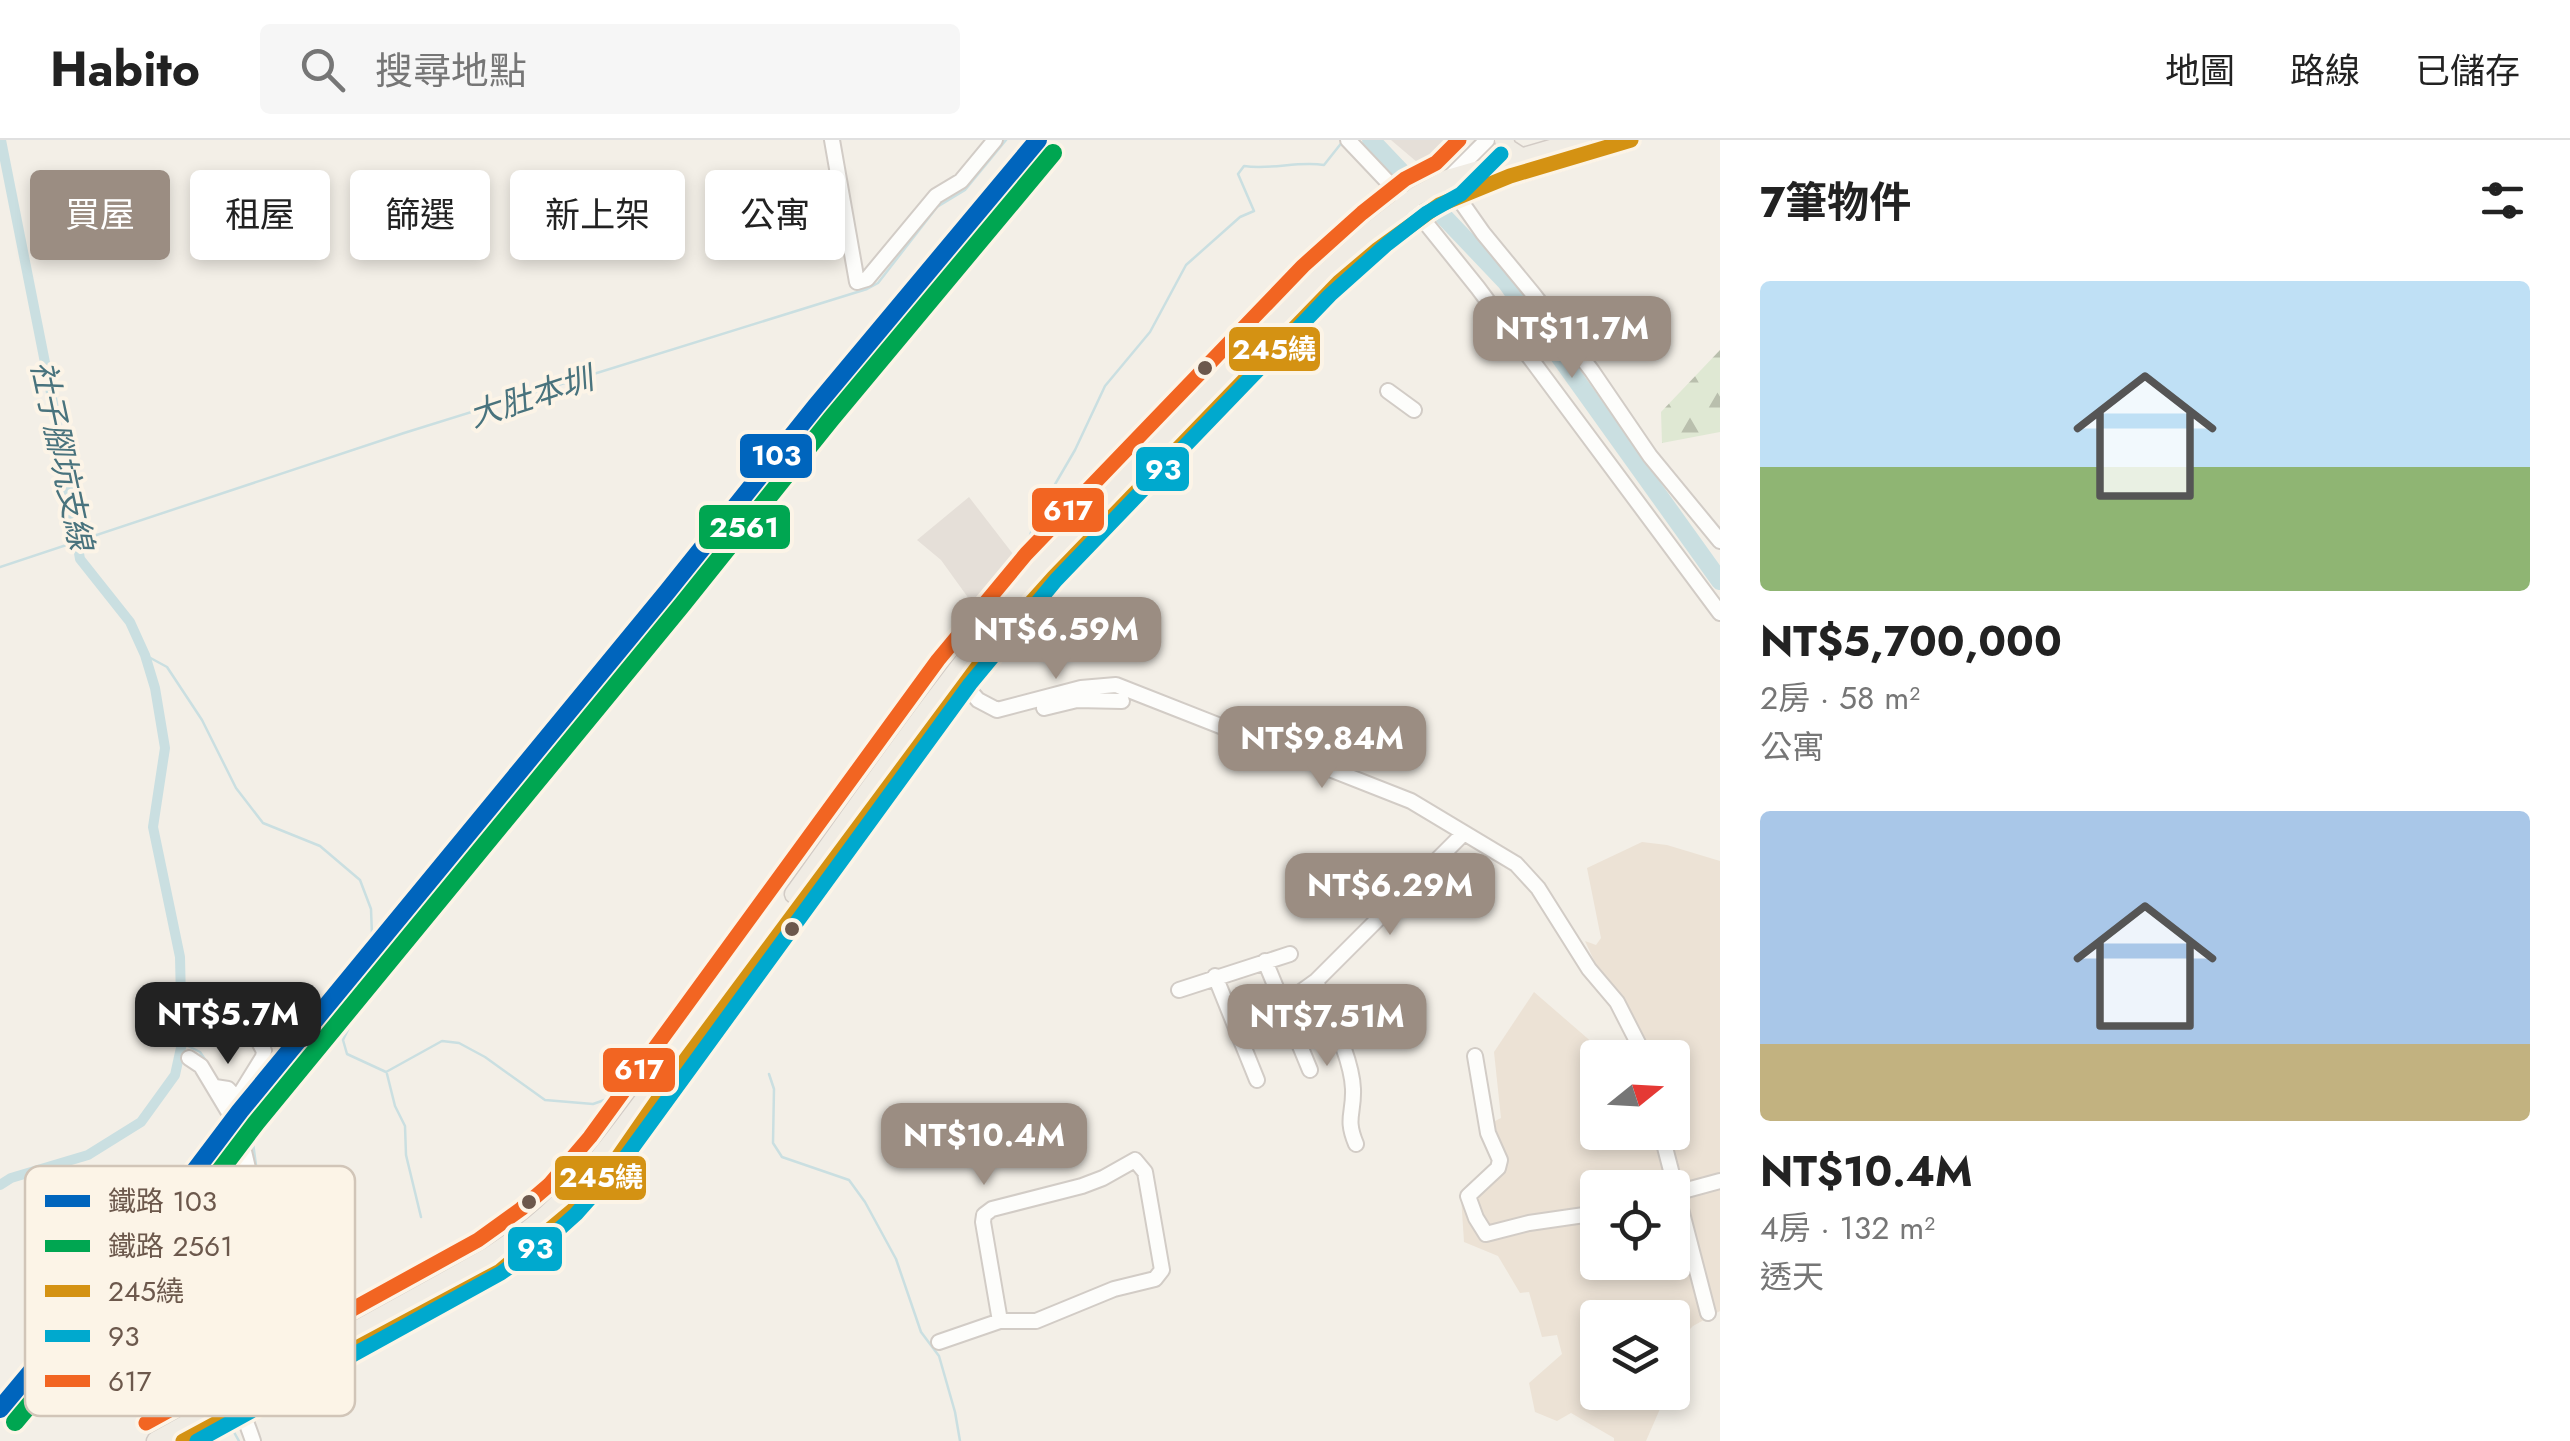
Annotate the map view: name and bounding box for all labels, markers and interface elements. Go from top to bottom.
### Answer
search box [260,24,960,114]
text: Habito [50,35,200,104]
icon: search [295,42,350,97]
text: 搜尋地點 [375,43,527,98]
text: 地圖 [2165,46,2235,96]
text: 路線 [2290,46,2360,96]
text: 已儲存 [2415,46,2520,96]
chip: 買屋 [30,170,170,260]
chip: 租屋 [190,170,330,260]
chip: 篩選 [350,170,490,260]
chip: 新上架 [510,170,685,260]
chip: 公寓 [705,170,845,260]
text: 7筆物件 [1760,172,1911,233]
icon: filters [2475,173,2530,228]
pin: NT$11.7M [1469,296,1675,381]
text: NT$11.7M [1495,305,1649,351]
line badge: 245繞 [1227,325,1322,373]
text: 245繞 [1232,329,1316,370]
icon: home [2055,346,2235,526]
water label: 大肚本圳 [463,354,603,439]
water label: 社子腳坑支線 [20,356,105,557]
unlabelled marker [1195,358,1215,378]
line badge: 103 [738,432,814,480]
text: 103 [751,435,801,476]
line badge: 93 [1134,445,1191,493]
text: 93 [1145,449,1181,490]
line badge: 617 [1030,486,1106,534]
text: 617 [1043,490,1093,531]
line badge: 2561 [697,503,792,551]
text: 2561 [709,507,779,548]
pin: NT$6.59M [953,597,1159,682]
text: NT$6.59M [973,606,1139,652]
text: NT$5,700,000 [1760,611,2062,672]
text: 2房 · 58 m² [1760,675,1920,721]
pin: NT$9.84M [1219,706,1425,791]
text: NT$9.84M [1240,715,1404,761]
text: 公寓 [1760,724,1824,770]
pin: NT$6.29M [1287,853,1493,938]
text: NT$6.29M [1307,862,1473,908]
icon: home [2055,876,2235,1056]
unlabelled marker [782,919,802,939]
pin: NT$5.7M [136,982,320,1067]
pin: NT$7.51M [1224,984,1430,1069]
text: NT$5.7M [157,991,299,1037]
text: NT$7.51M [1249,993,1405,1039]
north arrow [1580,1040,1690,1150]
map controls [1580,1040,1690,1410]
line badge: 617 [601,1046,677,1094]
text: 617 [614,1049,664,1090]
pin: NT$10.4M [881,1103,1087,1188]
text: NT$10.4M [903,1112,1065,1158]
text: NT$10.4M [1760,1141,1972,1202]
line badge: 245繞 [553,1154,648,1202]
text: 245繞 [559,1157,643,1198]
legend [25,1166,355,1416]
button: locate [1580,1170,1690,1280]
text: 鐵路 103 [108,1181,217,1222]
unlabelled marker [519,1192,539,1212]
text: 4房 · 132 m² [1760,1205,1935,1251]
line badge: 93 [506,1225,564,1273]
text: 鐵路 2561 [108,1226,233,1267]
text: 93 [517,1228,553,1269]
text: 透天 [1760,1254,1824,1300]
text: 245繞 [108,1271,184,1312]
button: layers [1580,1300,1690,1410]
text: 93 [108,1316,139,1357]
text: 617 [108,1361,152,1402]

